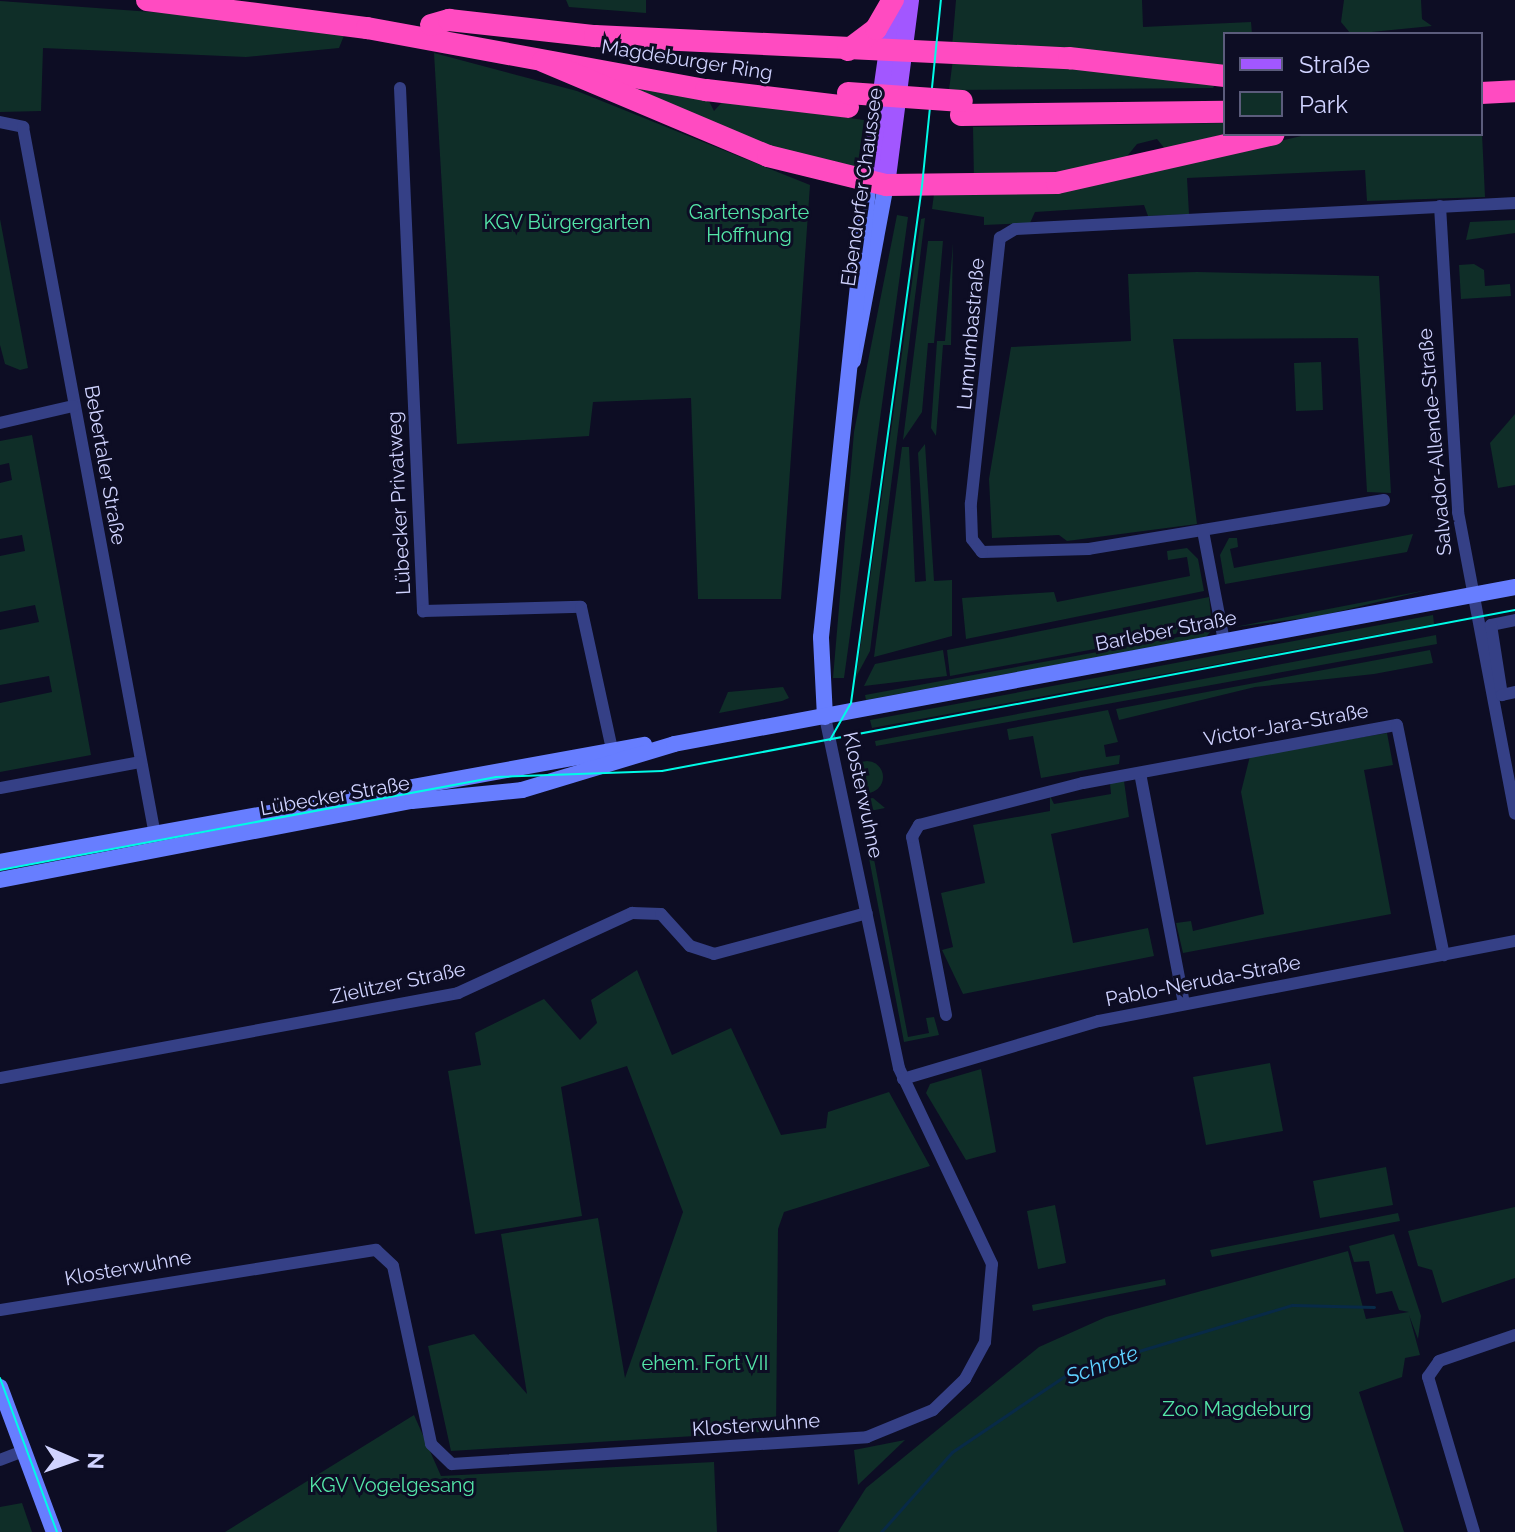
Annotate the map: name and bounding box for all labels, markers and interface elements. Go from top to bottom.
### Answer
legend [1223,32,1483,136]
street label: Magdeburger Ring [599,35,775,85]
text: Straße [1299,50,1370,79]
street label: Ebendorfer Chaussee [836,86,888,288]
text: Park [1299,90,1348,119]
park label: Gartensparte Hoffnung [689,201,809,248]
park label: KGV Bürgergarten [483,210,651,234]
street label: Lumumbastraße [952,257,990,411]
street label: Salvador-Allende-Straße [1413,327,1457,557]
street label: Bebertaler Straße [79,383,131,547]
street label: Lübecker Privatweg [382,410,416,596]
street label: Barleber Straße [1093,605,1239,657]
street label: Victor-Jara-Straße [1202,699,1370,751]
street label: Klosterwuhne [838,730,888,860]
street label: Lübecker Straße [258,771,412,821]
street label: Pablo-Neruda-Straße [1103,950,1303,1012]
street label: Zielitzer Straße [328,957,468,1009]
street label: Klosterwuhne [63,1245,193,1291]
water label: Schrote [1062,1340,1142,1390]
park label: ehem. Fort VII [641,1351,769,1375]
park label: Zoo Magdeburg [1162,1397,1312,1421]
street label: Klosterwuhne [691,1409,821,1441]
north arrow [32,1420,112,1500]
text: N [83,1452,109,1470]
park label: KGV Vogelgesang [309,1473,475,1497]

